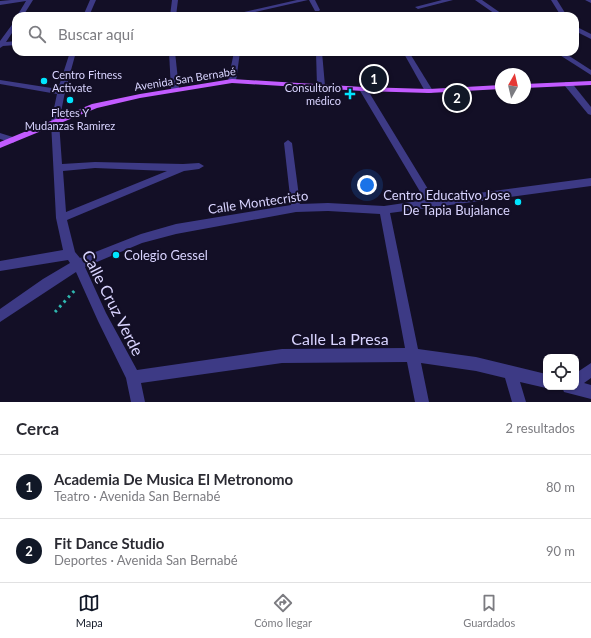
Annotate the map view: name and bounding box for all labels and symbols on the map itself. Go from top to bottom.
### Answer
street label: Avenida San Bernabé [133,64,237,93]
pin: 1 [361,64,387,94]
place label: Centro Fitness Activate [52,68,122,94]
north arrow [495,68,531,104]
marker: Centro Fitness Activate [39,76,49,86]
place label: Consultorio médico [285,81,341,107]
pin: 2 [444,83,470,113]
marker: Consultorio médico [344,88,356,100]
marker: Fletes Y Mudanzas Ramirez [65,95,75,105]
place label: Fletes Y Mudanzas Ramirez [25,106,115,132]
your location [357,175,377,195]
street label: Calle Montecristo [207,187,309,217]
place label: Centro Educativo Jose De Tapia Bujalance [383,187,510,218]
marker: Centro Educativo Jose De Tapia Bujalance [513,197,523,207]
street label: Calle Cruz Verde [79,247,148,359]
place label: Colegio Gessel [124,247,208,263]
marker: Colegio Gessel [111,250,121,260]
street label: Calle La Presa [291,329,389,348]

